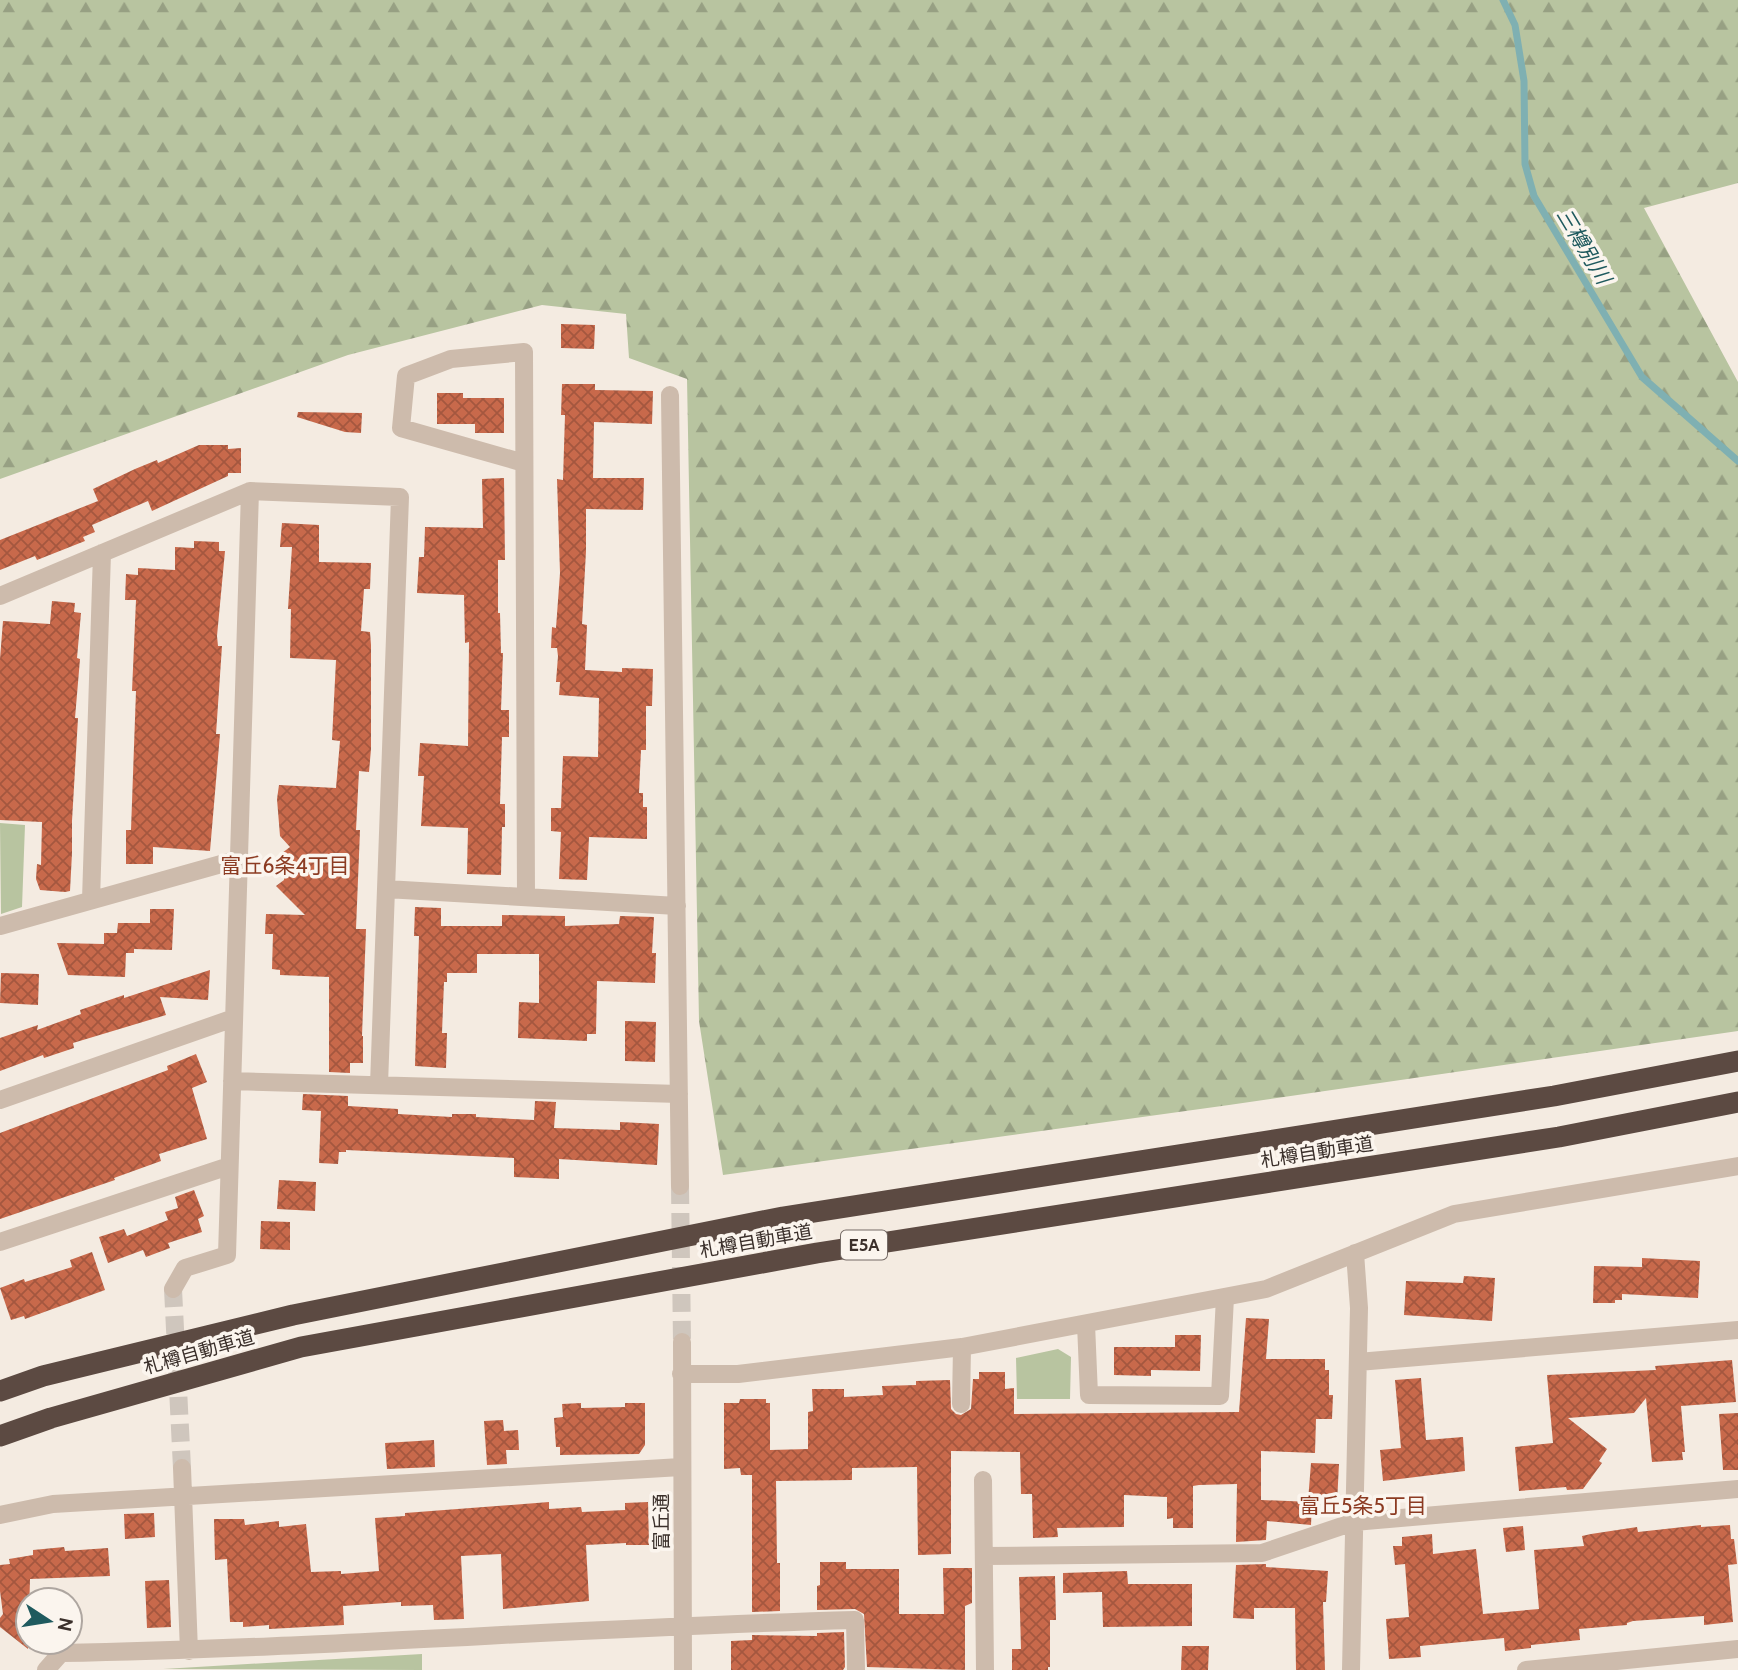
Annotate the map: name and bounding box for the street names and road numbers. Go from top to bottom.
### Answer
street label: 札樽自動車道 [1259,1132,1375,1172]
street label: 札樽自動車道 [698,1220,814,1262]
road number: E5A [841,1230,887,1260]
street label: 札樽自動車道 [141,1325,257,1379]
street label: 富丘通 [650,1493,673,1551]

